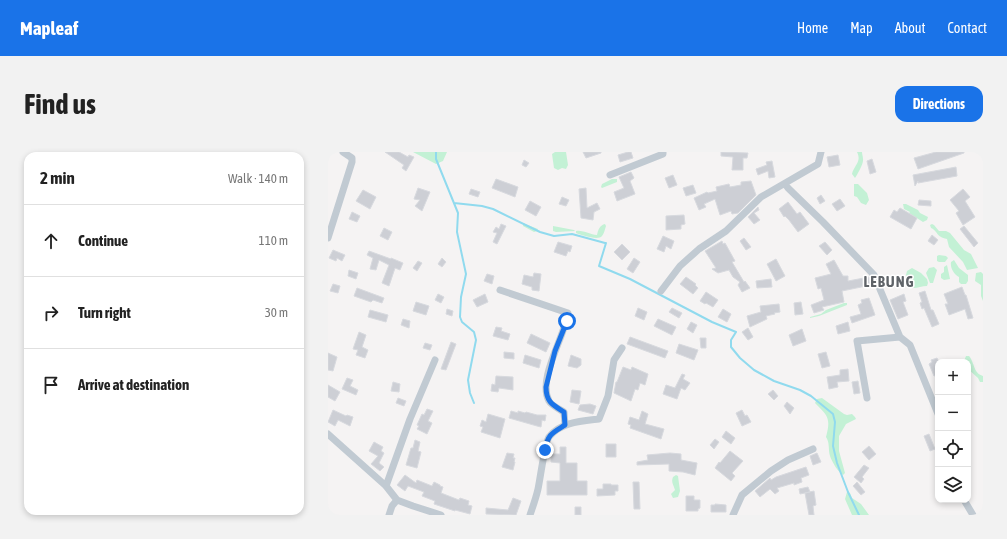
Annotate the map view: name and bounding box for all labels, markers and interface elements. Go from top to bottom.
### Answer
text: Mapleaf [20,17,78,39]
text: Home [797,20,828,36]
text: Map [850,20,873,36]
text: About [895,20,926,36]
text: Contact [948,20,987,36]
button: Directions [895,86,983,122]
text: Find us [24,88,96,120]
text: 2 min [40,168,75,188]
text: Walk · 140 m [228,171,288,186]
icon: ahead [40,230,62,252]
text: Continue [78,232,128,249]
text: 110 m [259,233,288,248]
district label: LEBUNG [864,273,914,290]
icon: right [40,302,62,324]
text: Turn right [78,304,131,321]
text: 30 m [265,305,288,320]
route start [558,312,576,330]
map controls [935,359,971,503]
button: + [935,359,971,395]
icon: arrive [40,374,62,396]
text: Arrive at destination [78,376,189,393]
button: − [935,395,971,431]
button: locate [935,431,971,467]
route end [536,441,554,459]
button: layers [935,467,971,503]

